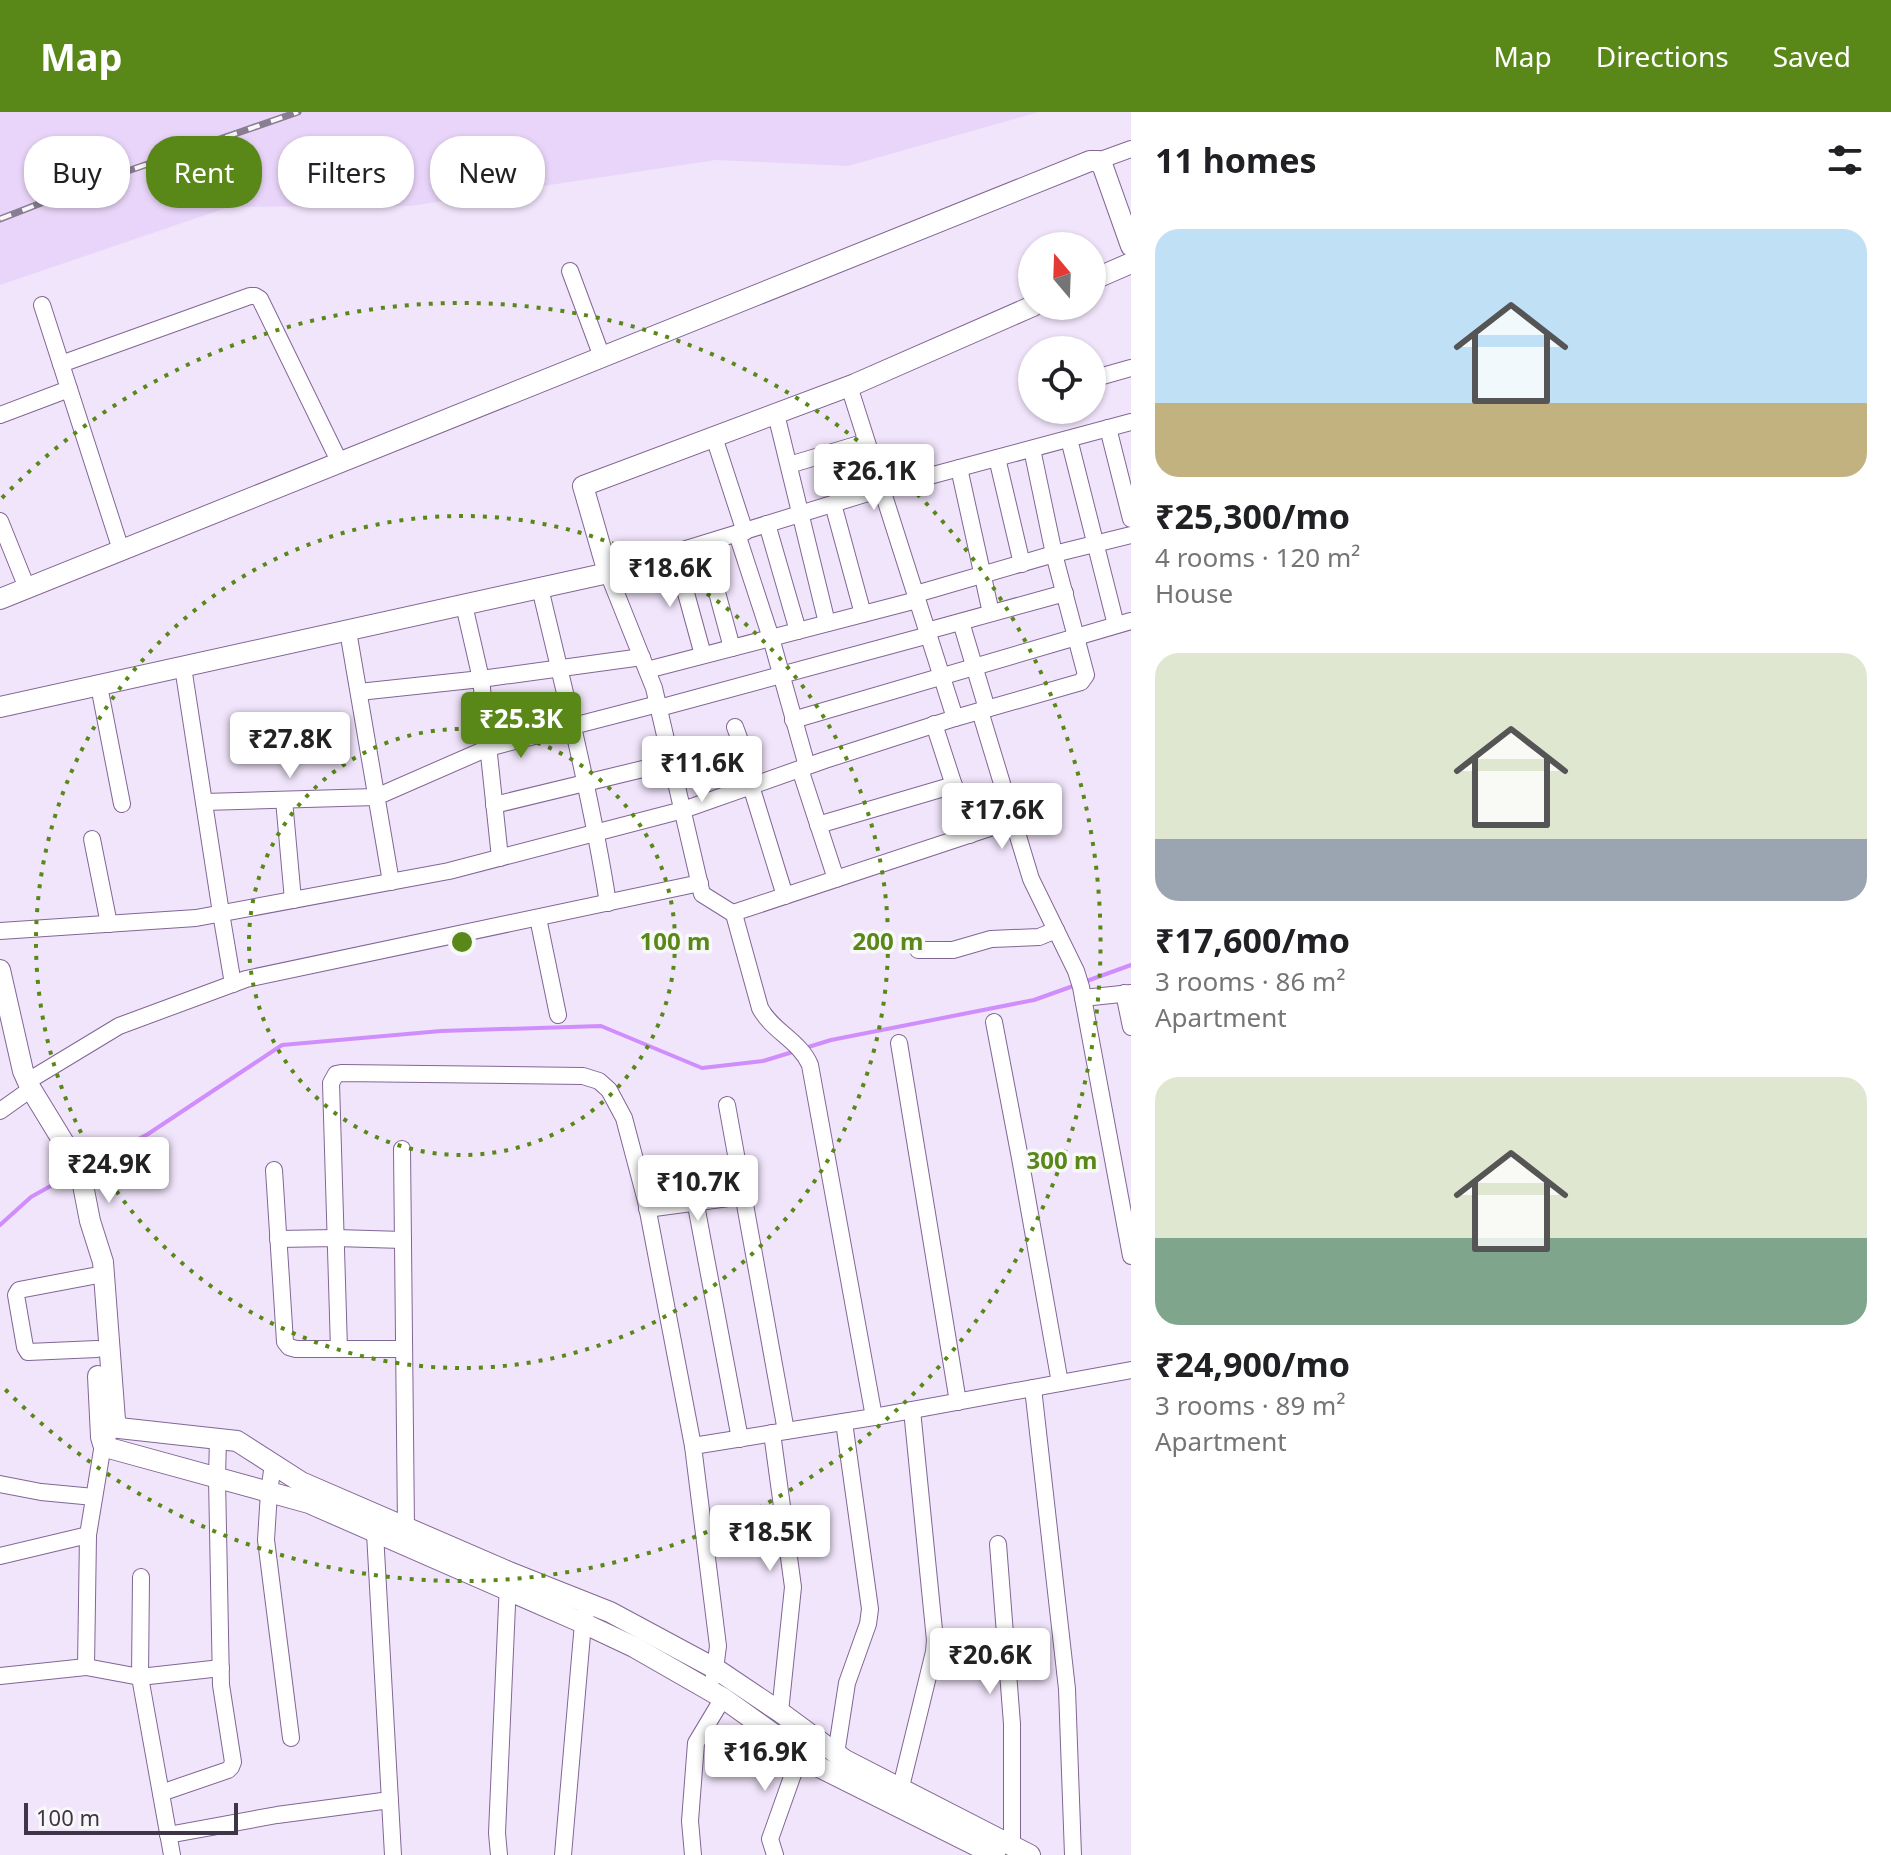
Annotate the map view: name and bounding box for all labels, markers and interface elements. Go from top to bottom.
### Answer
text: Map [40,30,123,82]
text: Map [1493,37,1552,75]
text: Directions [1596,37,1729,75]
text: Saved [1773,37,1851,75]
chip: Buy [24,136,130,208]
chip: Rent [146,136,262,208]
chip: Filters [278,136,414,208]
chip: New [430,136,545,208]
text: 11 homes [1155,137,1317,183]
icon: filters [1823,138,1867,182]
north arrow [1018,232,1106,320]
map controls [1018,232,1106,424]
icon: home [1439,281,1583,425]
button: locate [1018,336,1106,424]
pin: ₹26.1K [809,444,939,512]
text: ₹26.1K [832,452,916,488]
text: ₹25,300/mo [1155,493,1350,539]
text: 4 rooms · 120 m² [1155,539,1360,575]
pin: ₹18.6K [605,541,735,609]
text: ₹18.6K [628,549,712,585]
text: House [1155,575,1233,611]
pin: ₹25.3K [456,692,586,760]
text: ₹25.3K [479,700,563,736]
icon: home [1439,705,1583,849]
pin: ₹27.8K [225,712,355,780]
text: ₹27.8K [248,720,332,756]
pin: ₹11.6K [637,736,767,804]
text: ₹11.6K [660,744,744,780]
pin: ₹17.6K [937,783,1067,851]
text: ₹17.6K [960,791,1044,827]
text: ₹17,600/mo [1155,917,1350,963]
text: 100 m [640,924,710,957]
text: 200 m [853,924,923,957]
centre of rings [448,928,476,956]
text: 3 rooms · 86 m² [1155,963,1345,999]
text: Apartment [1155,999,1287,1035]
icon: home [1439,1129,1583,1273]
pin: ₹24.9K [44,1137,174,1205]
text: 300 m [1027,1143,1097,1176]
text: ₹24.9K [67,1145,151,1181]
pin: ₹10.7K [633,1155,763,1223]
text: ₹10.7K [656,1163,740,1199]
text: ₹24,900/mo [1155,1341,1350,1387]
text: 3 rooms · 89 m² [1155,1387,1345,1423]
text: Apartment [1155,1423,1287,1459]
pin: ₹18.5K [705,1505,835,1573]
text: ₹18.5K [728,1513,812,1549]
pin: ₹20.6K [925,1628,1055,1696]
text: ₹20.6K [948,1636,1032,1672]
pin: ₹16.9K [700,1725,830,1793]
text: ₹16.9K [723,1733,807,1769]
scale bar [24,1799,238,1835]
text: 100 m [36,1802,100,1832]

